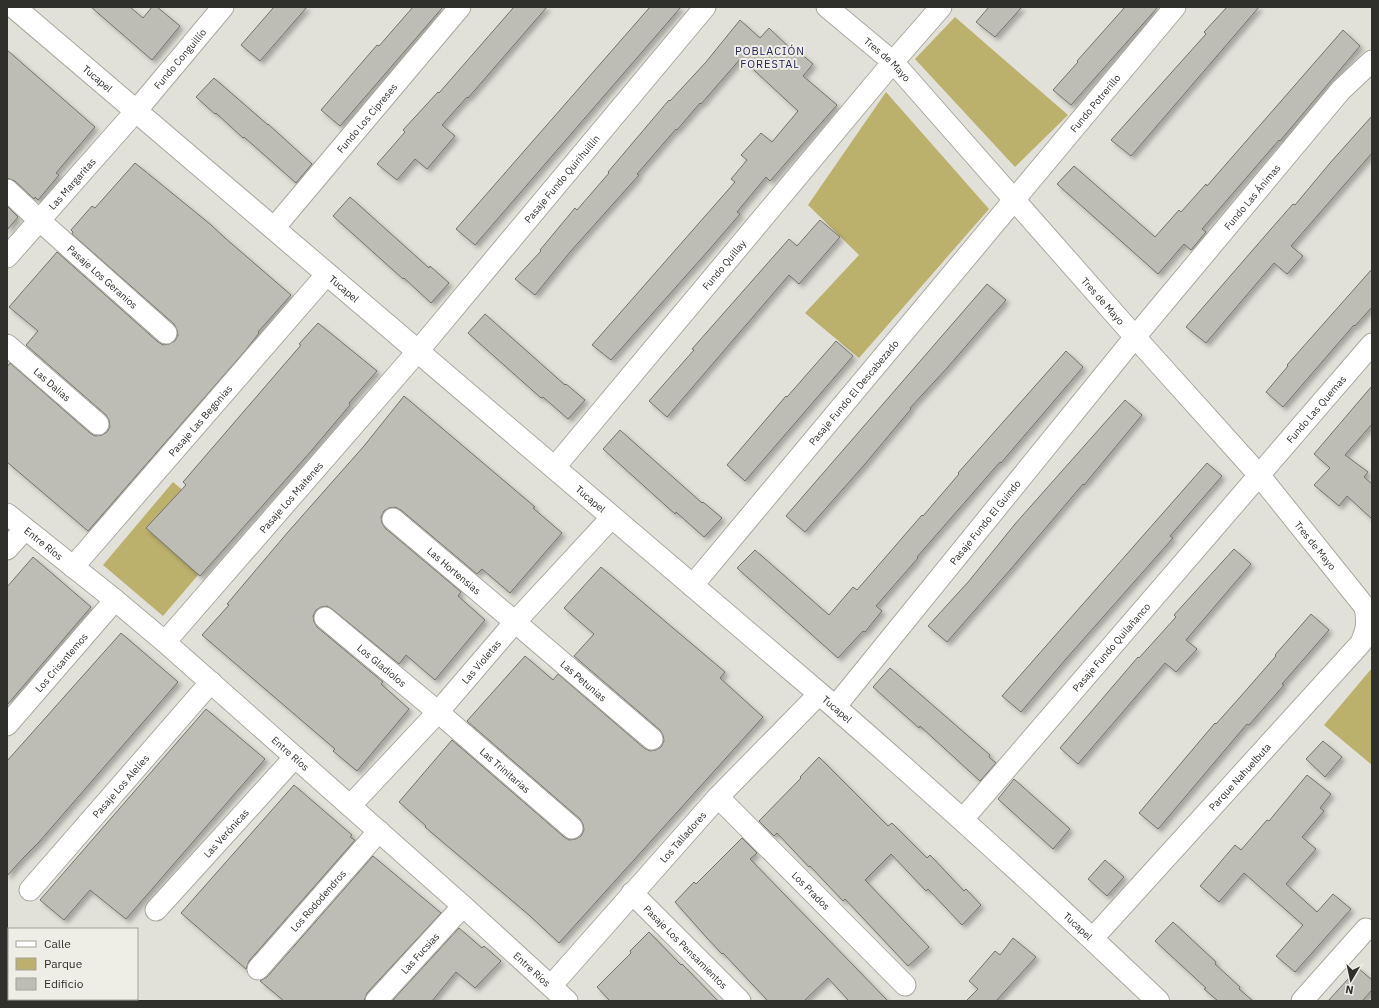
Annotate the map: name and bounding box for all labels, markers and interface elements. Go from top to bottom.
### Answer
street label: Fundo Conguillío [151,26,209,92]
street label: Tres de Mayo [861,35,913,85]
district label: POBLACIÓN FORESTAL [735,44,805,71]
street label: Tucapel [80,62,115,95]
street label: Fundo Potrerillo [1067,71,1124,135]
street label: Fundo Los Cipreses [334,81,400,156]
street label: Pasaje Fundo Quirihuillín [521,132,603,226]
street label: Las Margaritas [46,155,99,213]
street label: Fundo Las Ánimas [1221,161,1284,233]
street label: Fundo Quillay [700,237,749,293]
street label: Pasaje Los Geranios [64,242,140,312]
street label: Tucapel [326,273,362,306]
street label: Tres de Mayo [1078,275,1127,328]
street label: Pasaje Fundo El Descabezado [806,337,902,448]
street label: Las Dalias [31,365,73,404]
street label: Fundo Las Quemas [1284,373,1349,446]
street label: Pasaje Las Begonias [166,382,235,459]
street label: Pasaje Los Maitenes [257,459,326,536]
street label: Pasaje Fundo El Guindo [947,477,1024,568]
street label: Tucapel [573,483,608,516]
street label: Tres de Mayo [1291,518,1339,573]
street label: Entre Ríos [21,524,66,563]
street label: Las Hortensias [424,545,483,597]
street label: Pasaje Fundo Quilañanco [1070,600,1154,694]
street label: Los Crisantemos [32,630,91,695]
street label: Las Violetas [459,637,504,687]
street label: Los Gladiolos [354,642,409,690]
street label: Las Petunias [558,658,609,704]
street label: Tucapel [819,693,855,726]
street label: Entre Ríos [269,733,312,774]
street label: Parque Nahuelbuta [1206,740,1274,813]
street label: Las Trinitarias [477,745,533,796]
street label: Pasaje Los Alelíes [90,752,152,821]
street label: Las Verónicas [201,806,252,861]
street label: Los Talladores [657,809,709,866]
street label: Los Rododendros [288,867,349,935]
street label: Los Prados [789,869,833,913]
street label: Pasaje Los Pensamientos [641,902,730,992]
street label: Tucapel [1060,909,1095,943]
legend [8,928,138,1000]
street label: Las Fucsias [398,930,442,977]
text: Calle [44,936,71,951]
street label: Entre Ríos [510,949,553,990]
text: Parque [44,956,83,971]
north arrow [1331,960,1371,1000]
text: Edificio [44,976,84,991]
text: N [1344,982,1354,997]

